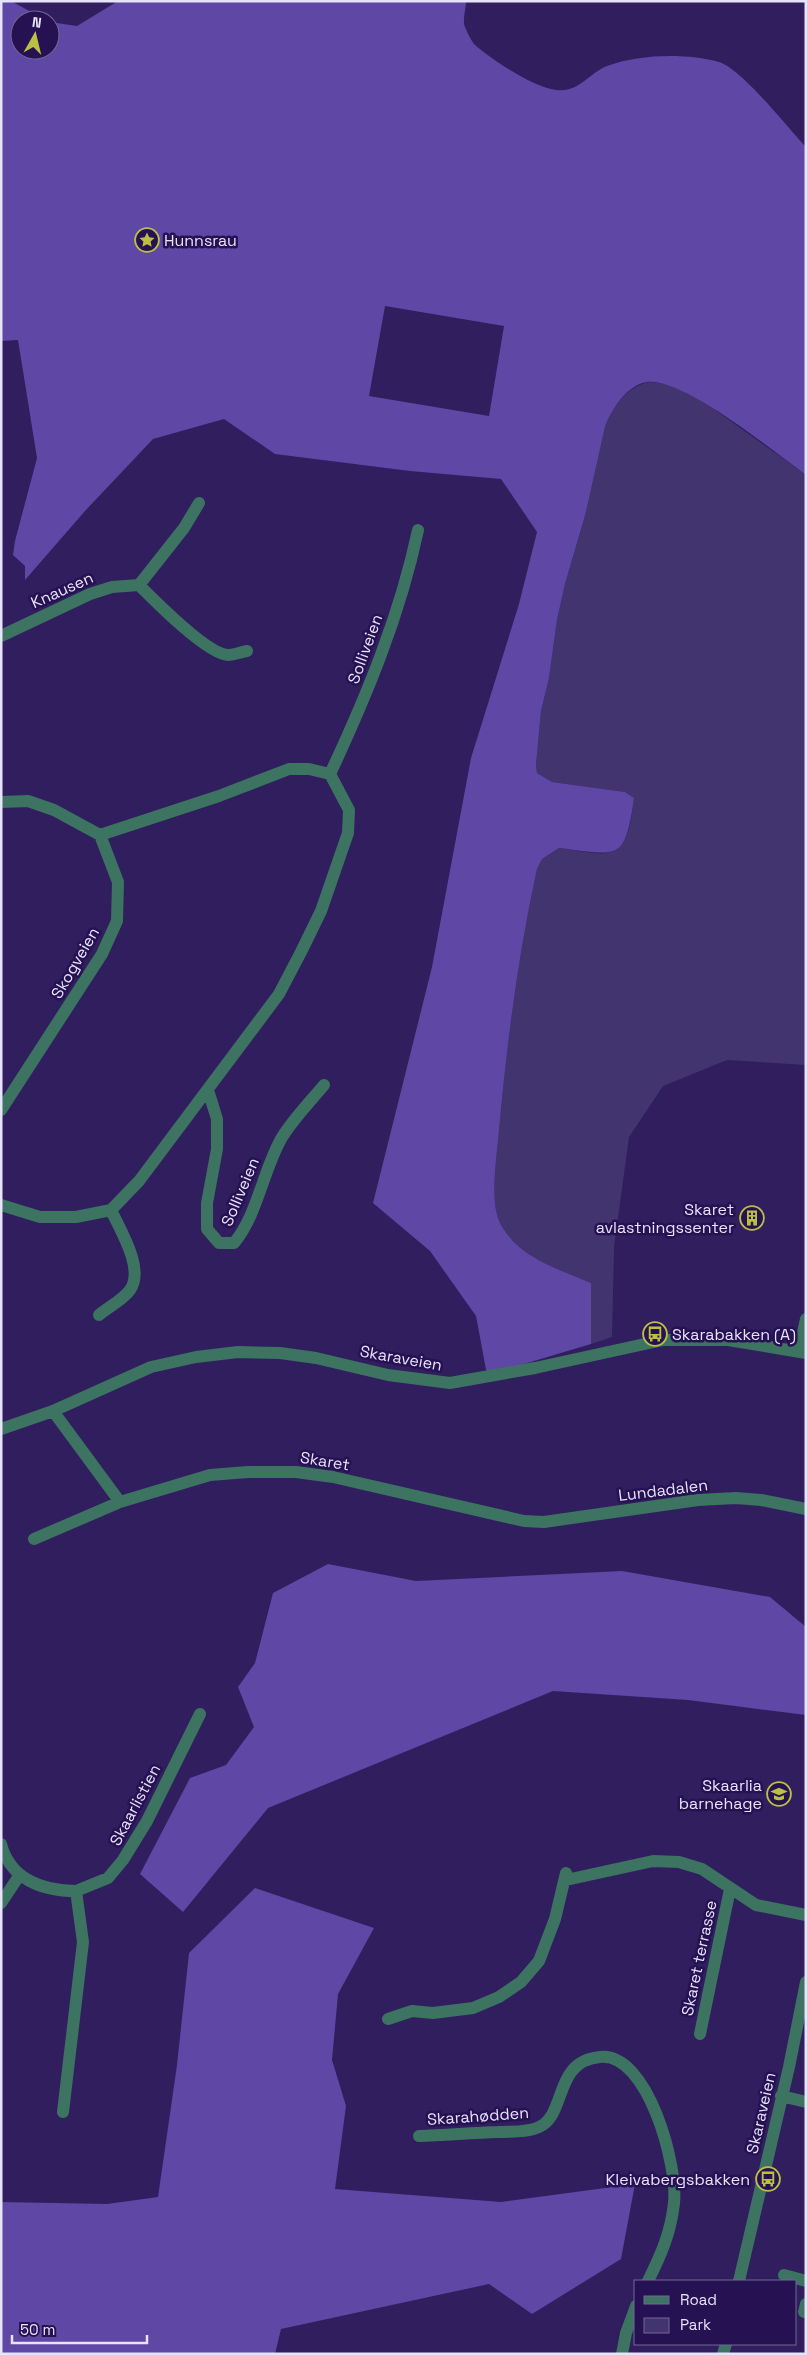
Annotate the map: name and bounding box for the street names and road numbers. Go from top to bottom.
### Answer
street label: Knausen [28,567,96,613]
street label: Solliveien [343,611,387,687]
street label: Skogveien [46,923,104,1003]
street label: Solliveien [216,1155,264,1229]
street label: Skaraveien [358,1340,444,1376]
street label: Skaret [299,1447,351,1475]
street label: Lundadalen [617,1474,709,1506]
street label: Skaarlistien [105,1761,165,1849]
street label: Skaret terrasse [677,1898,721,2018]
street label: Skaraveien [741,2070,781,2156]
street label: Skarahødden [426,2102,530,2130]

